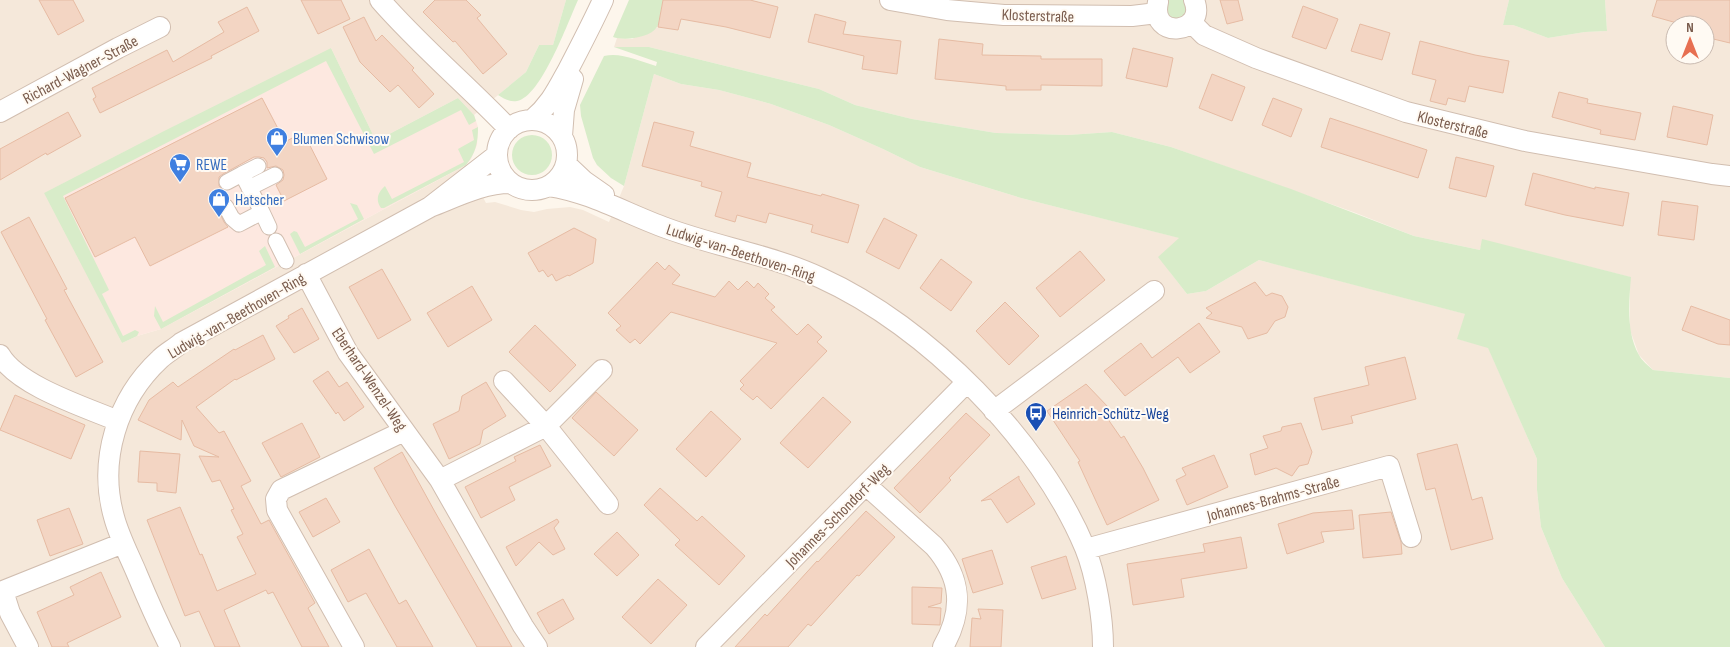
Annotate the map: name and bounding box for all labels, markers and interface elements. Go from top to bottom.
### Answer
street label: Klosterstraße [1001,6,1074,27]
north arrow [1665,15,1715,65]
text: N [1686,19,1694,36]
street label: Richard-Wagner-Straße [20,32,142,109]
street label: Klosterstraße [1415,107,1490,143]
shop icon: Blumen Schwisow [265,126,289,157]
place label: Blumen Schwisow [293,130,389,149]
supermarket icon: REWE [168,152,192,183]
place label: REWE [196,156,227,175]
shop icon: Hatscher [207,187,231,218]
place label: Hatscher [235,191,284,210]
street label: Ludwig-van-Beethoven-Ring [664,220,817,286]
street label: Ludwig-van-Beethoven-Ring [165,269,309,363]
street label: Eberhard-Wenzel-Weg [327,325,410,435]
bus stop icon: Heinrich-Schütz-Weg [1024,401,1048,432]
place label: Heinrich-Schütz-Weg [1052,405,1169,424]
street label: Johannes-Schondorf-Weg [781,460,894,573]
street label: Johannes-Brahms-Straße [1204,473,1342,527]

